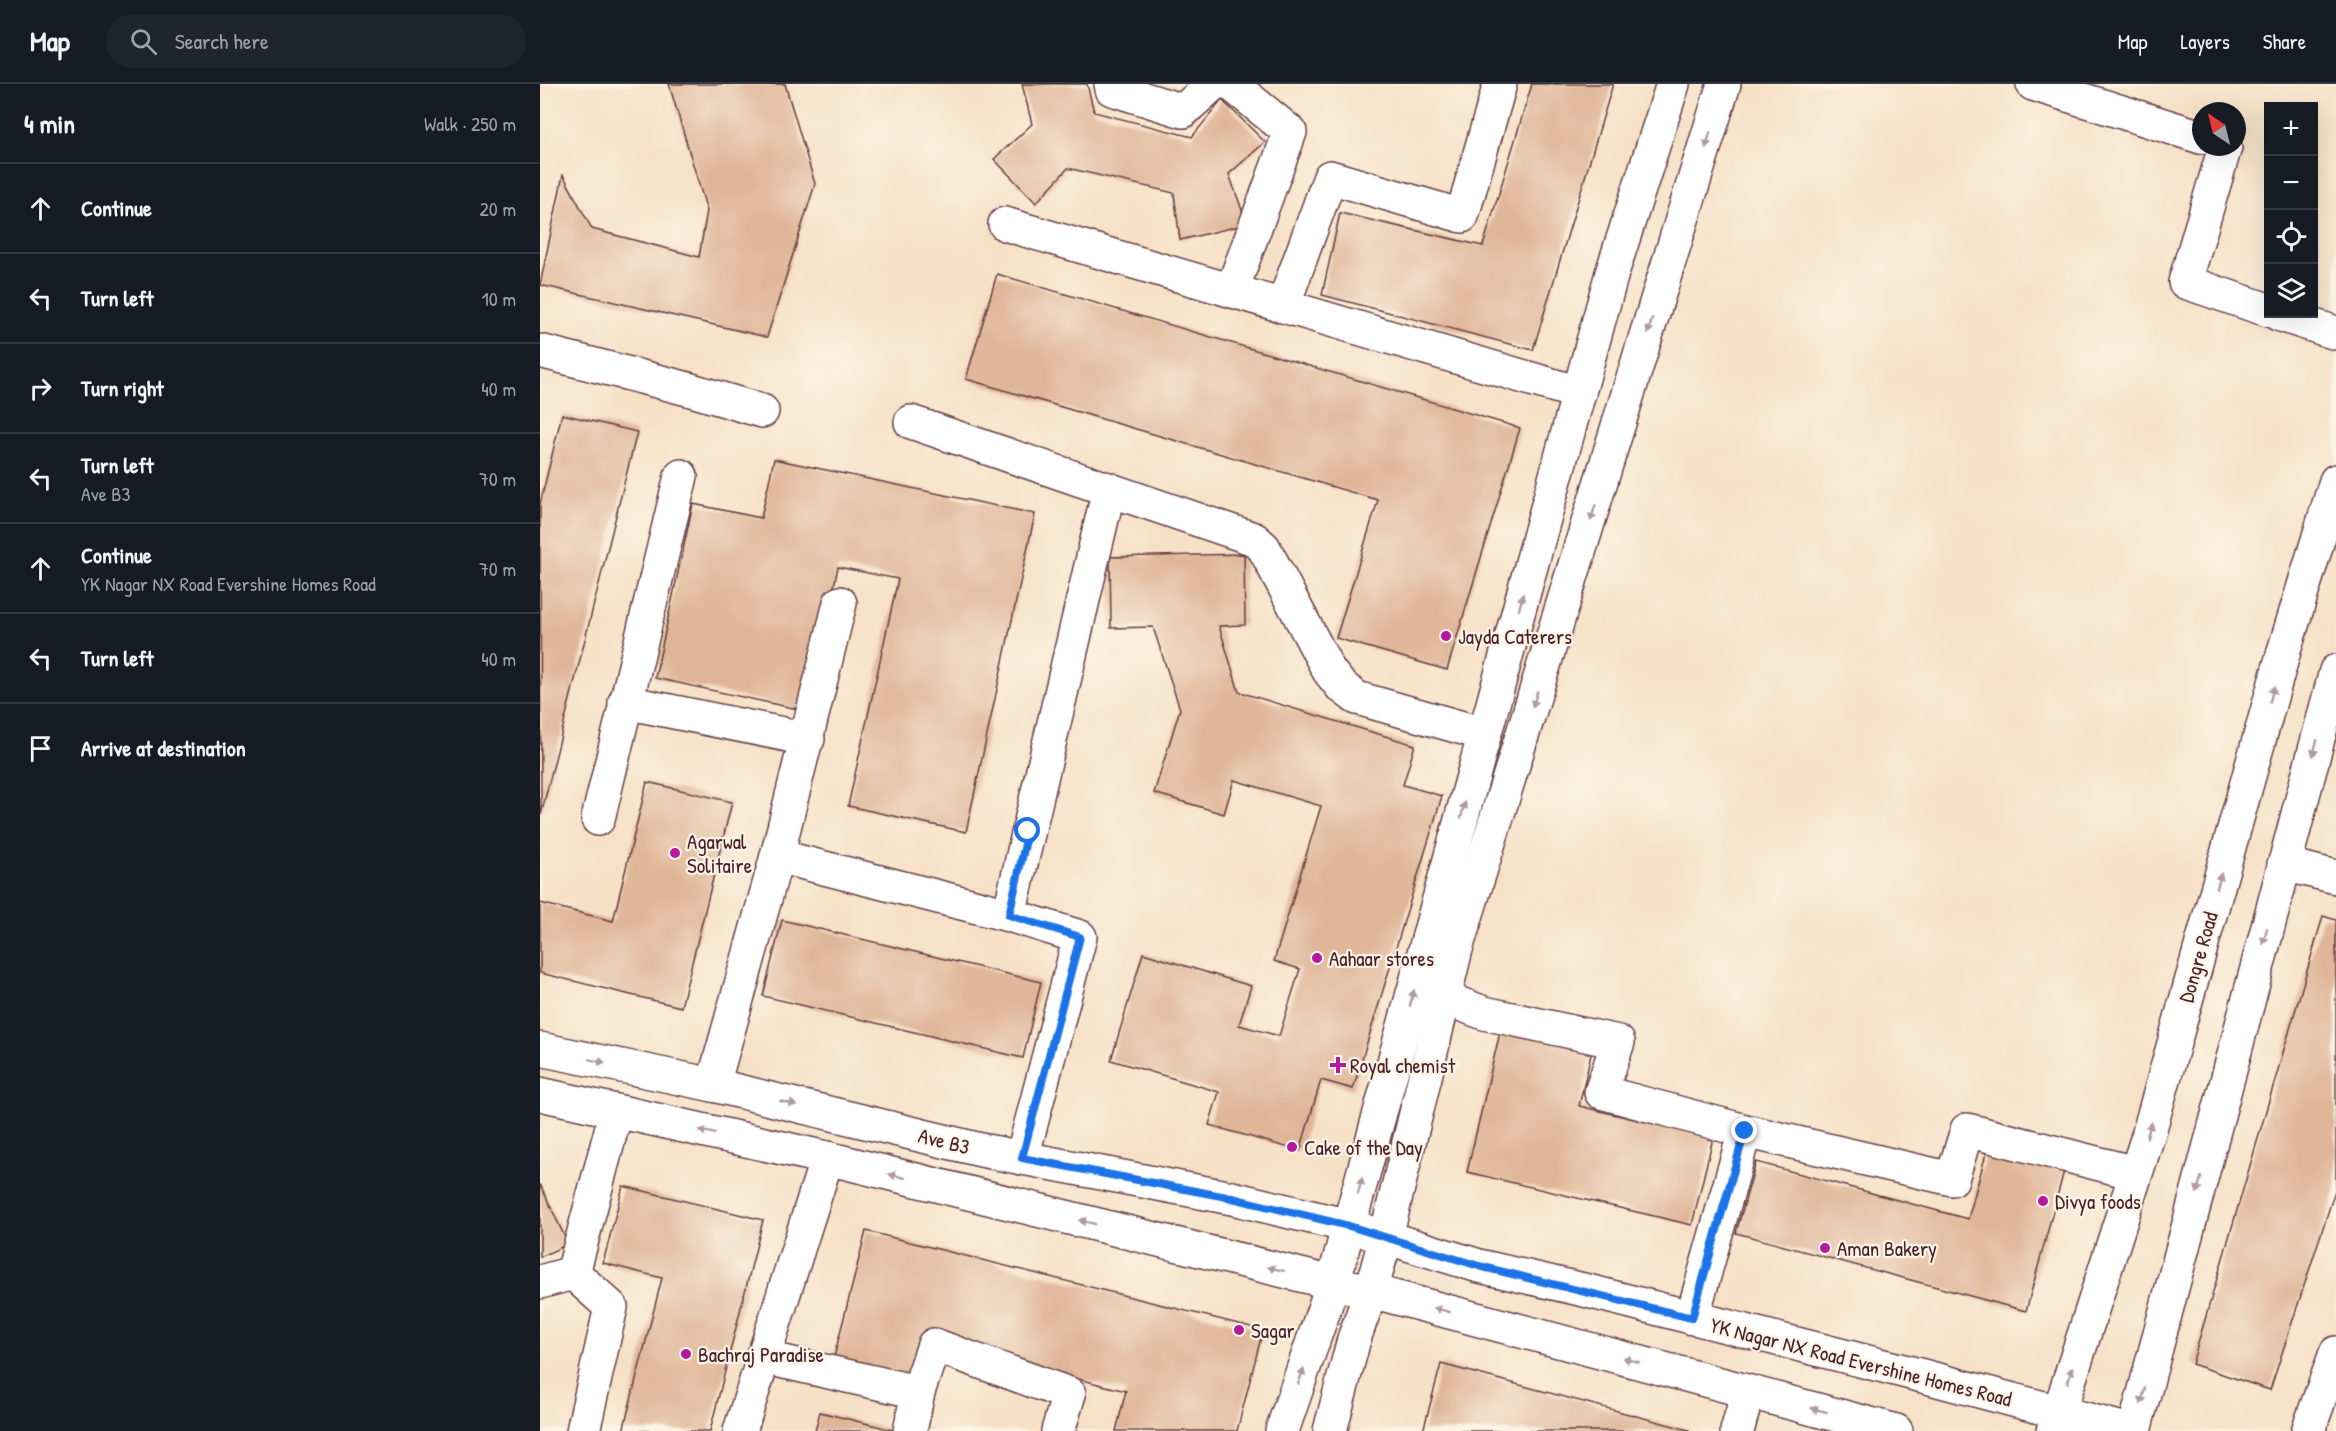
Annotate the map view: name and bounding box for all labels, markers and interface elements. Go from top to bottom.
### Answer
search box [106,14,526,68]
text: Map [30,22,70,60]
icon: search [127,25,160,58]
text: Search here [175,26,269,56]
text: Map [2118,27,2147,56]
text: Layers [2180,27,2230,56]
text: Share [2263,27,2306,56]
north arrow [2192,102,2246,156]
map controls [2264,102,2318,318]
button: + [2264,102,2318,156]
text: 4 min [24,106,75,141]
text: Walk · 250 m [424,110,516,137]
one-way arrow [1703,131,1712,149]
button: − [2264,156,2318,210]
icon: ahead [24,192,57,225]
text: Continue [81,193,152,223]
text: 20 m [479,195,516,222]
button: locate [2264,210,2318,264]
button: layers [2264,264,2318,318]
icon: left [24,282,57,315]
text: Turn left [81,283,154,313]
text: 10 m [482,285,516,312]
one-way arrow [1645,317,1654,335]
icon: right [24,372,57,405]
text: Turn right [81,373,164,403]
text: 40 m [481,375,516,402]
text: Turn left [81,450,154,480]
icon: left [24,462,57,495]
text: 70 m [479,465,516,492]
text: Ave B3 [81,480,130,507]
one-way arrow [1588,504,1597,522]
text: Continue [81,540,152,570]
icon: ahead [24,552,57,585]
text: 70 m [479,555,516,582]
text: YK Nagar NX Road Evershine Homes Road [81,570,376,597]
one-way arrow [1517,593,1526,611]
place label: Jayda Caterers [1458,622,1572,651]
marker: Jayda Caterers [1439,629,1453,643]
icon: left [24,642,57,675]
text: Turn left [81,643,154,673]
text: 40 m [481,645,516,672]
one-way arrow [2268,685,2278,703]
one-way arrow [1530,690,1539,708]
icon: arrive [24,732,57,765]
text: Arrive at destination [81,733,246,763]
one-way arrow [2310,738,2320,757]
one-way arrow [1459,801,1469,819]
route start [1014,817,1040,843]
place label: Agarwal Solitaire [687,827,752,880]
marker: Agarwal Solitaire [668,846,682,860]
one-way arrow [2215,872,2225,890]
street label: Dongre Road [2171,908,2225,1006]
one-way arrow [2260,927,2269,945]
place label: Aahaar stores [1329,944,1434,973]
marker: Aahaar stores [1310,951,1324,965]
one-way arrow [1407,989,1417,1007]
place label: Royal chemist [1350,1051,1456,1080]
one-way arrow [588,1057,607,1066]
marker: Royal chemist [1331,1058,1345,1072]
one-way arrow [778,1099,797,1109]
route end [1731,1117,1757,1143]
one-way arrow [2145,1120,2154,1138]
street label: Ave B3 [915,1121,973,1161]
one-way arrow [698,1127,717,1136]
place label: Cake of the Day [1304,1133,1423,1162]
marker: Cake of the Day [1285,1140,1299,1154]
one-way arrow [888,1170,907,1180]
one-way arrow [2193,1176,2203,1194]
one-way arrow [1356,1177,1365,1195]
place label: Divya foods [2055,1187,2141,1216]
marker: Divya foods [2036,1194,2050,1208]
one-way arrow [1078,1217,1096,1227]
place label: Aman Bakery [1837,1234,1937,1263]
marker: Aman Bakery [1818,1241,1832,1255]
one-way arrow [1267,1264,1285,1274]
one-way arrow [1433,1304,1451,1314]
street label: YK Nagar NX Road Evershine Homes Road [1707,1310,2015,1414]
place label: Sagar [1251,1316,1295,1345]
marker: Sagar [1232,1323,1246,1337]
place label: Bachraj Paradise [698,1340,824,1369]
marker: Bachraj Paradise [679,1347,693,1361]
one-way arrow [1622,1355,1640,1364]
one-way arrow [2066,1366,2075,1384]
one-way arrow [1297,1367,1307,1385]
one-way arrow [2137,1386,2147,1405]
one-way arrow [1810,1405,1828,1415]

